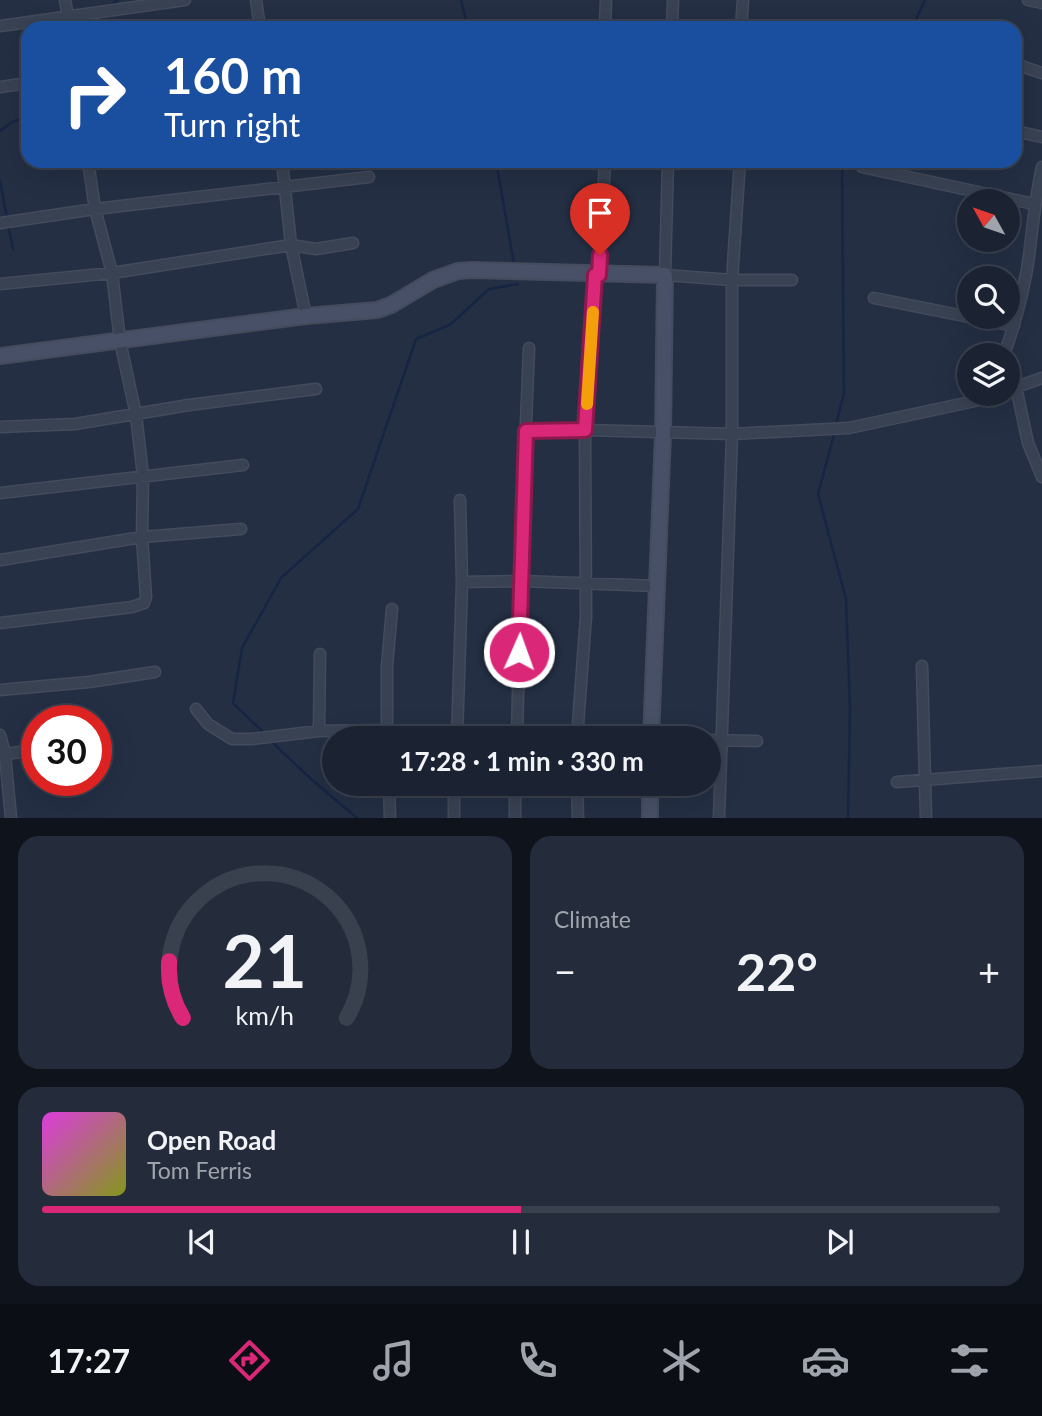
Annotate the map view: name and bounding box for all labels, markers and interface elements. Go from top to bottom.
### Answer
text: 160 m [164,46,302,104]
icon: right [49,49,140,140]
text: Turn right [164,105,300,144]
pin [570,183,630,255]
north arrow [957,189,1020,252]
map controls [957,189,1020,406]
icon: arrive [581,194,619,232]
button: search [957,266,1020,329]
button: layers [957,343,1020,406]
position arrow [482,615,556,689]
speed limit sign: 30 [21,705,112,796]
text: 17:28 · 1 min · 330 m [399,745,644,777]
text: Climate [554,905,631,933]
text: 21 [223,917,307,1005]
text: 22° [736,940,818,1002]
text: − [554,948,576,994]
text: + [978,948,1000,994]
text: km/h [236,1000,294,1030]
text: Open Road [147,1124,276,1156]
text: Tom Ferris [147,1156,252,1184]
icon: previous [183,1223,221,1261]
icon: pause [502,1223,540,1261]
icon: next [821,1223,859,1261]
icon: directions [225,1336,274,1385]
icon: music [369,1336,418,1385]
icon: phone [513,1336,562,1385]
icon: climate [657,1336,706,1385]
icon: car [801,1336,850,1385]
icon: filters [945,1336,994,1385]
text: 17:27 [48,1341,130,1380]

